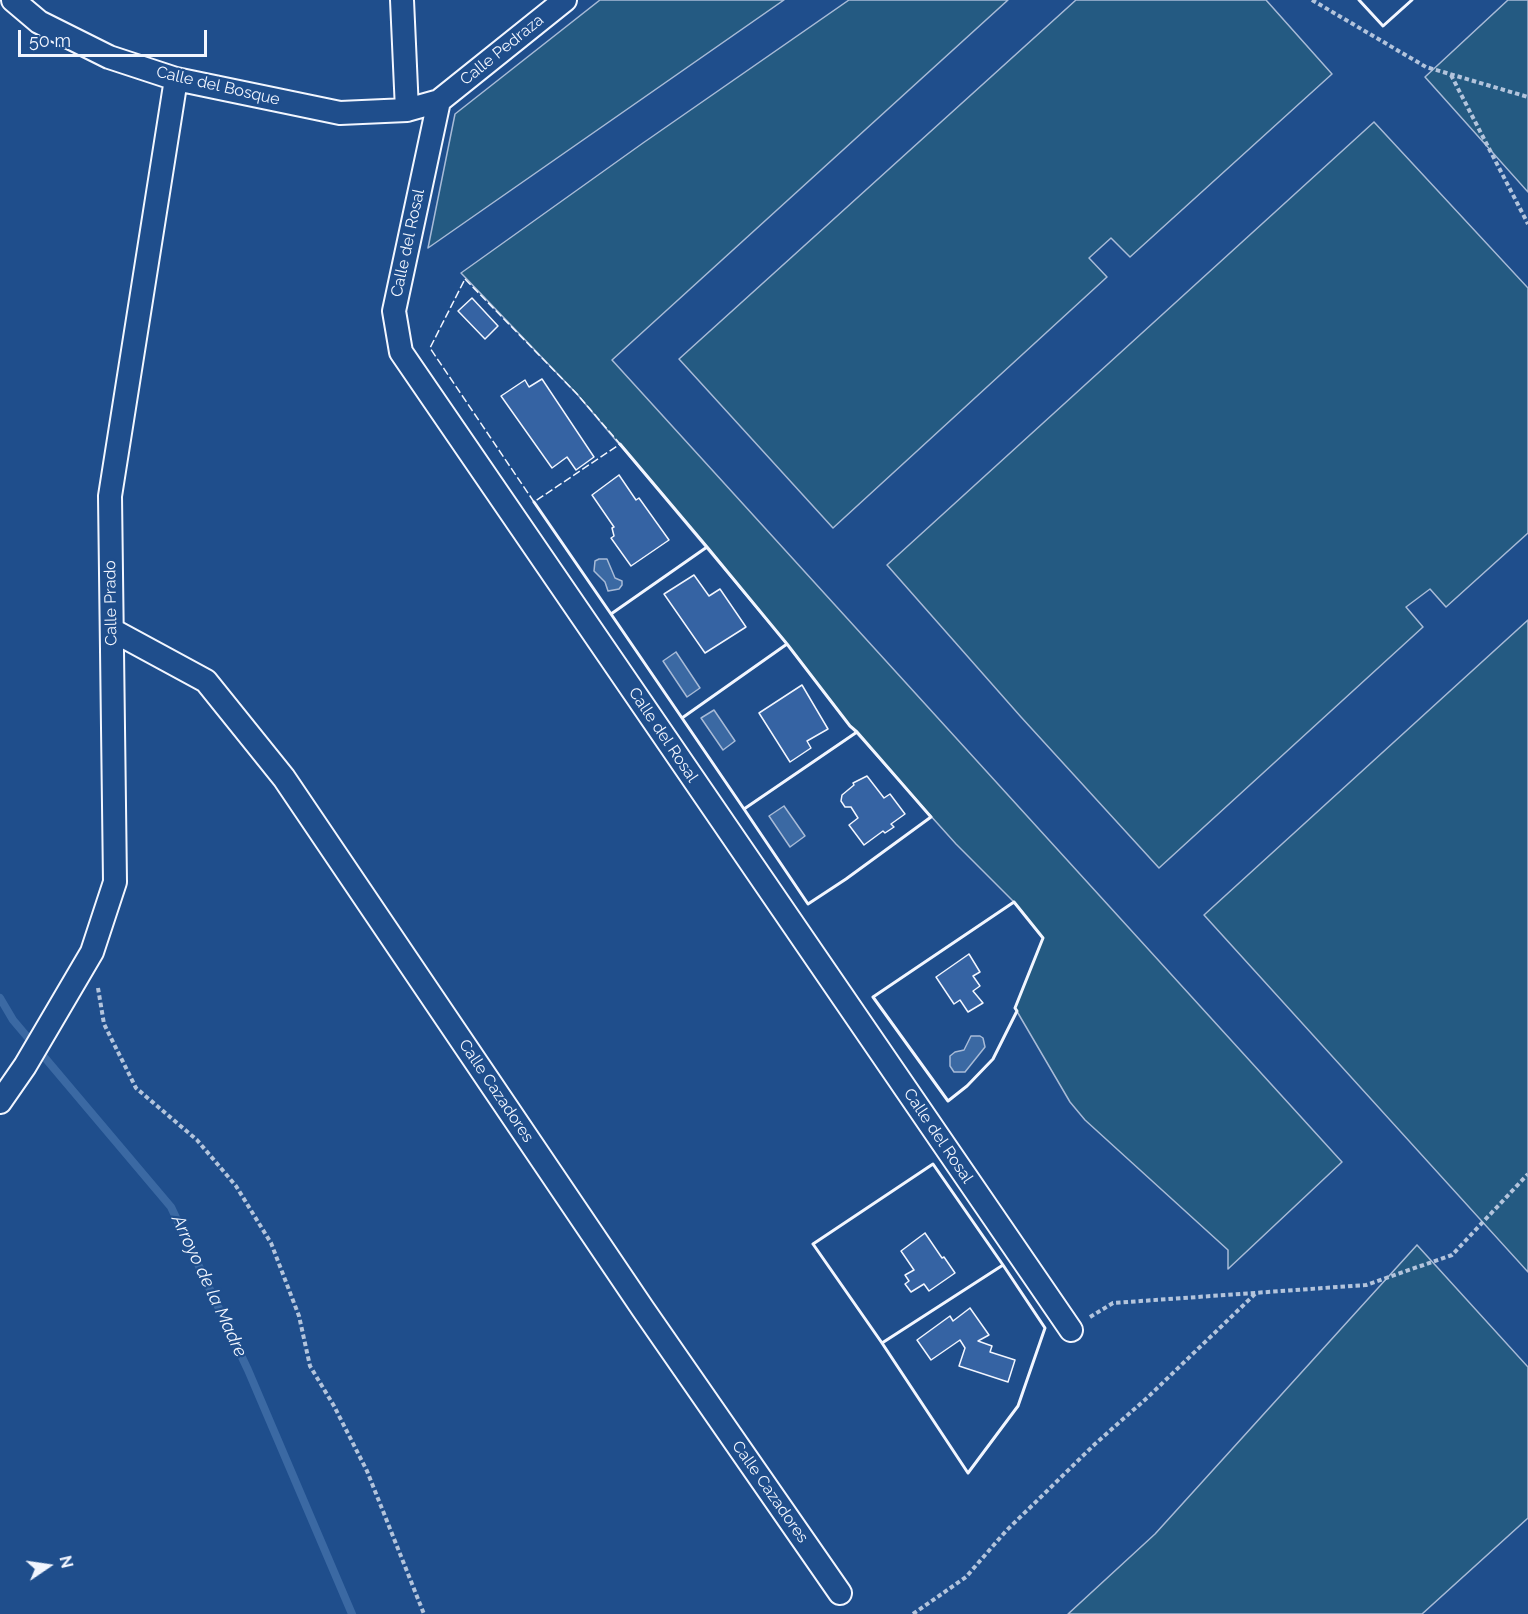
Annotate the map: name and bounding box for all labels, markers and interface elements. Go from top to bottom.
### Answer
street label: Calle Pedraza [456,10,548,90]
scale bar [21,18,210,56]
text: 50 m [29,30,71,51]
street label: Calle del Bosque [154,62,282,110]
street label: Calle del Rosal [387,187,429,299]
street label: Calle Prado [101,560,121,646]
street label: Calle del Rosal [624,684,702,786]
street label: Calle Cazadores [454,1036,538,1146]
street label: Calle del Rosal [899,1085,977,1187]
water label: Arroyo de la Madre [167,1212,251,1360]
street label: Calle Cazadores [728,1437,812,1547]
north arrow [18,1536,78,1596]
text: N [55,1554,77,1570]

